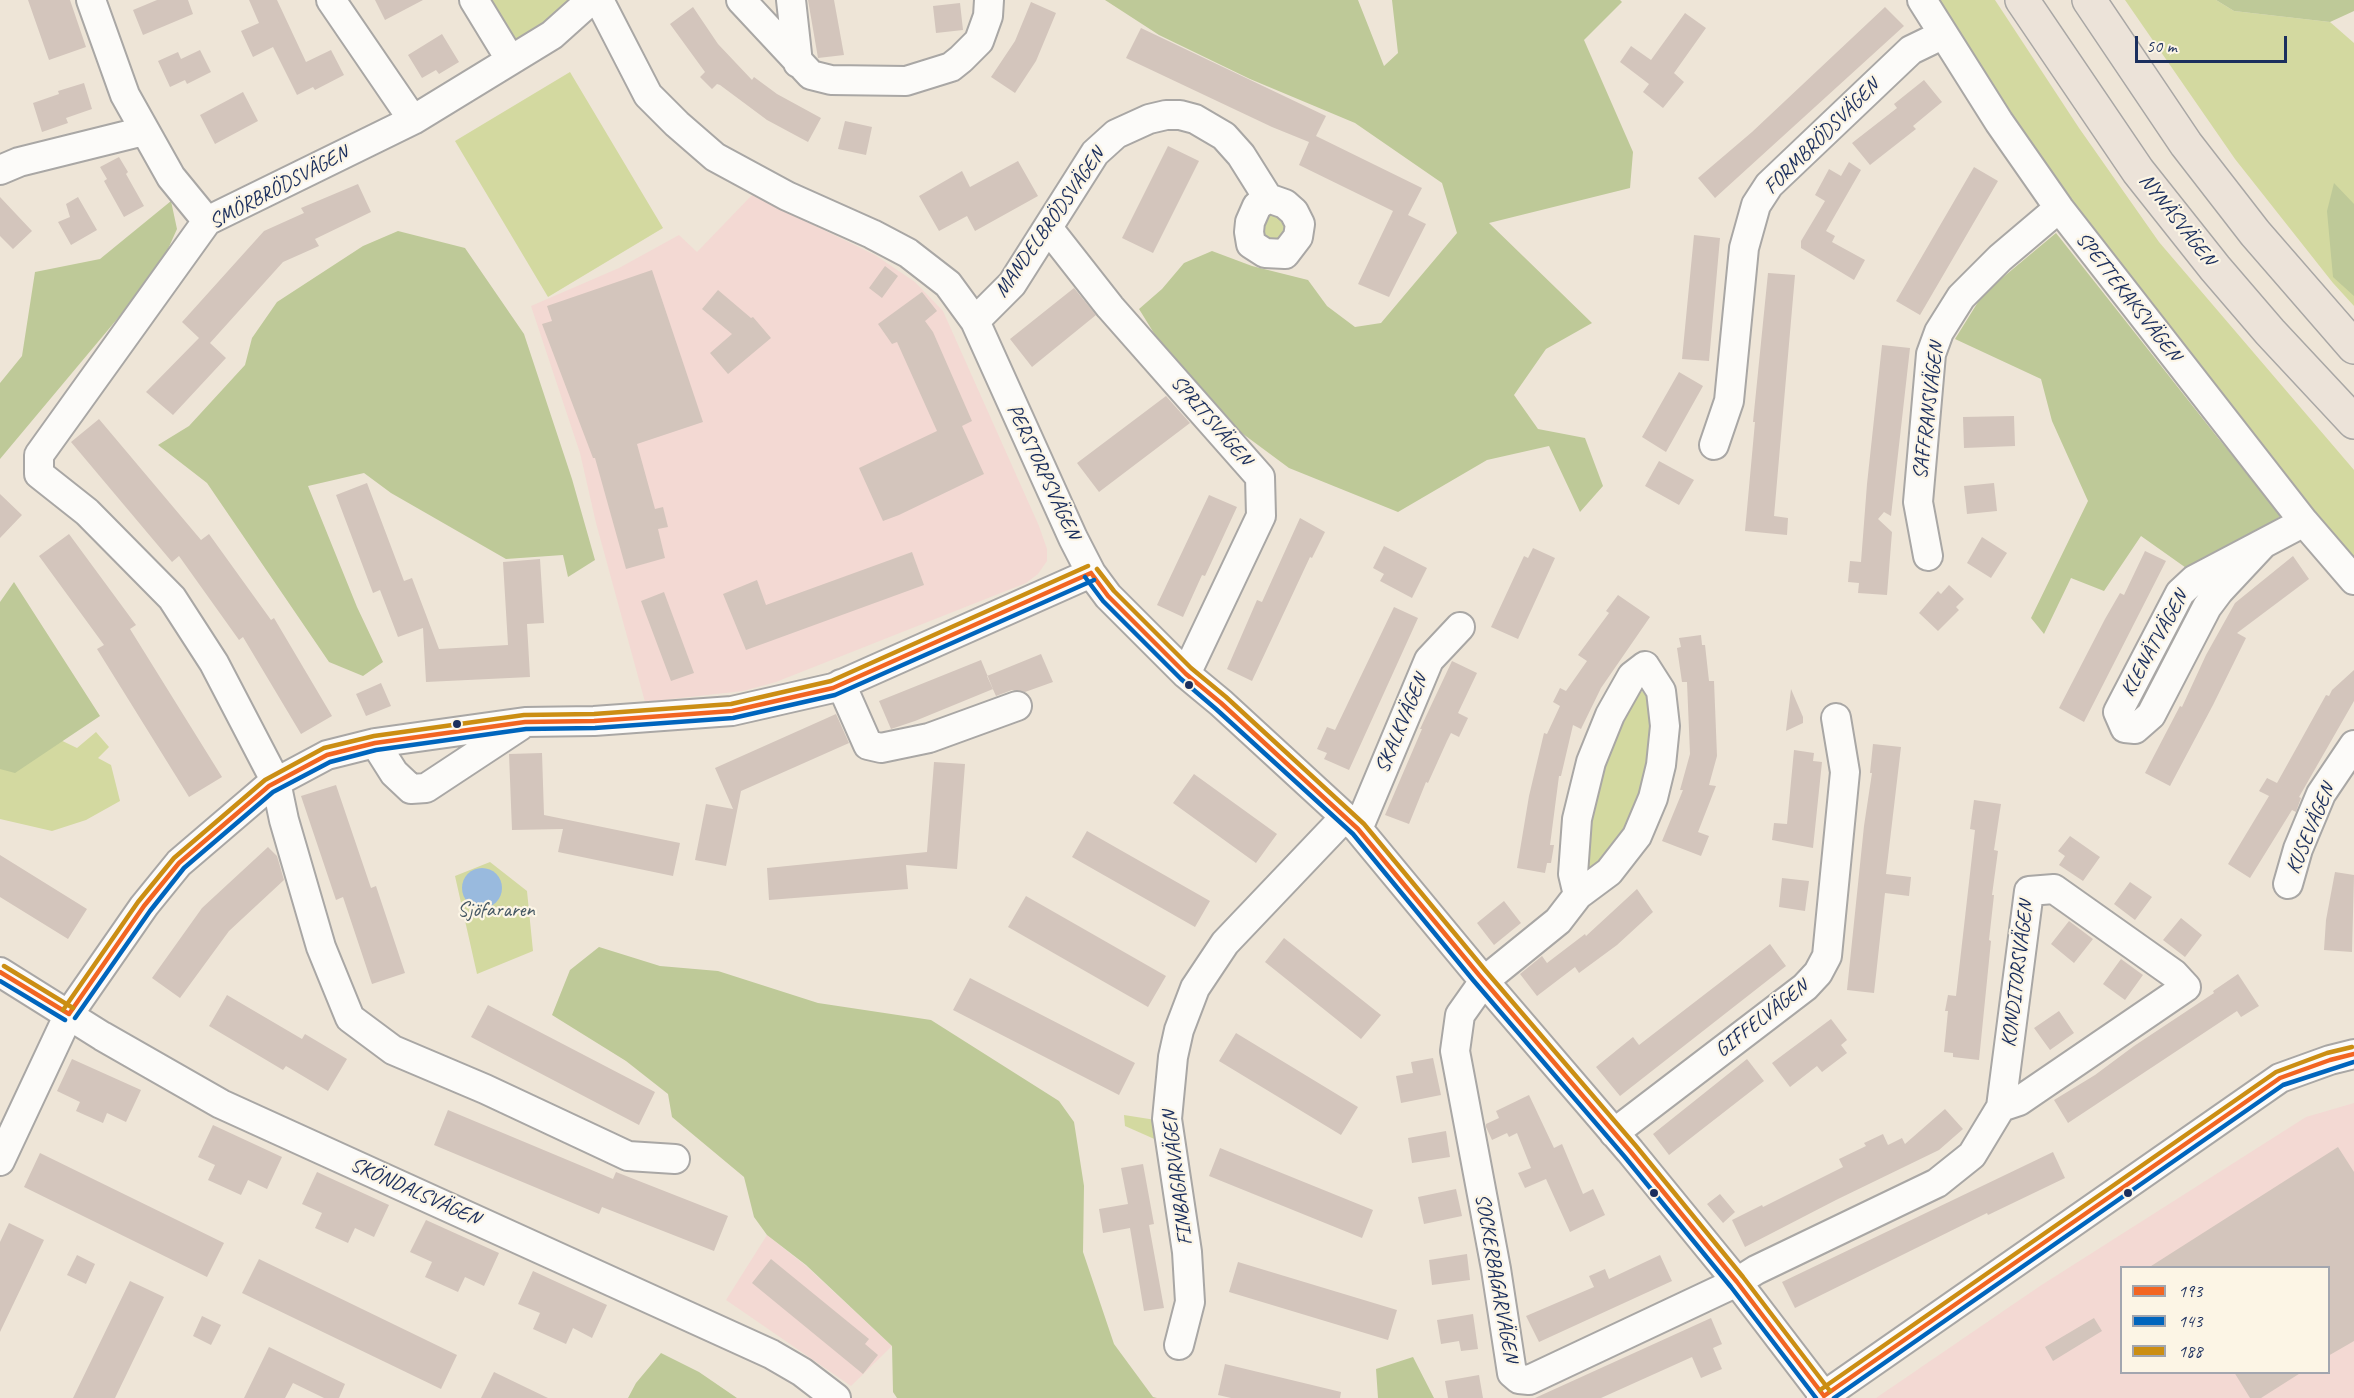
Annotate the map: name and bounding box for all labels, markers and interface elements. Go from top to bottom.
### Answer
scale bar [2138,24,2290,62]
text: 50 m [2146,35,2177,57]
street label: FORMBRÖDSVÄGEN [1759,74,1885,200]
street label: SMÖRBRÖDSVÄGEN [205,141,353,235]
street label: MANDELBRÖDSVÄGEN [989,144,1111,302]
street label: NYNÄSVÄGEN [2133,169,2221,271]
street label: SPETTEKAKSVÄGEN [2070,227,2186,367]
street label: SAFFRANSVÄGEN [1908,341,1950,481]
street label: SPRITSVÄGEN [1165,371,1257,471]
street label: PERSTORPSVÄGEN [1001,400,1085,544]
street label: KLENÄTVÄGEN [2116,587,2194,701]
street label: SKALKVÄGEN [1370,671,1434,777]
unlabelled marker [1183,679,1195,691]
unlabelled marker [451,718,463,730]
street label: KUSEVÄGEN [2281,780,2341,878]
park label: Sjöfararen [457,897,535,923]
street label: KONDITORSVÄGEN [1997,899,2039,1049]
street label: GIFFELVÄGEN [1710,975,1814,1063]
street label: FINBAGARVÄGEN [1157,1109,1199,1247]
street label: SKÖNDALSVÄGEN [346,1152,484,1232]
unlabelled marker [1648,1187,1660,1199]
unlabelled marker [2122,1187,2134,1199]
street label: SOCKERBAGARVÄGEN [1469,1192,1523,1364]
legend [2120,1266,2330,1374]
text: 193 [2178,1280,2202,1302]
text: 143 [2178,1310,2202,1332]
text: 188 [2178,1340,2202,1362]

